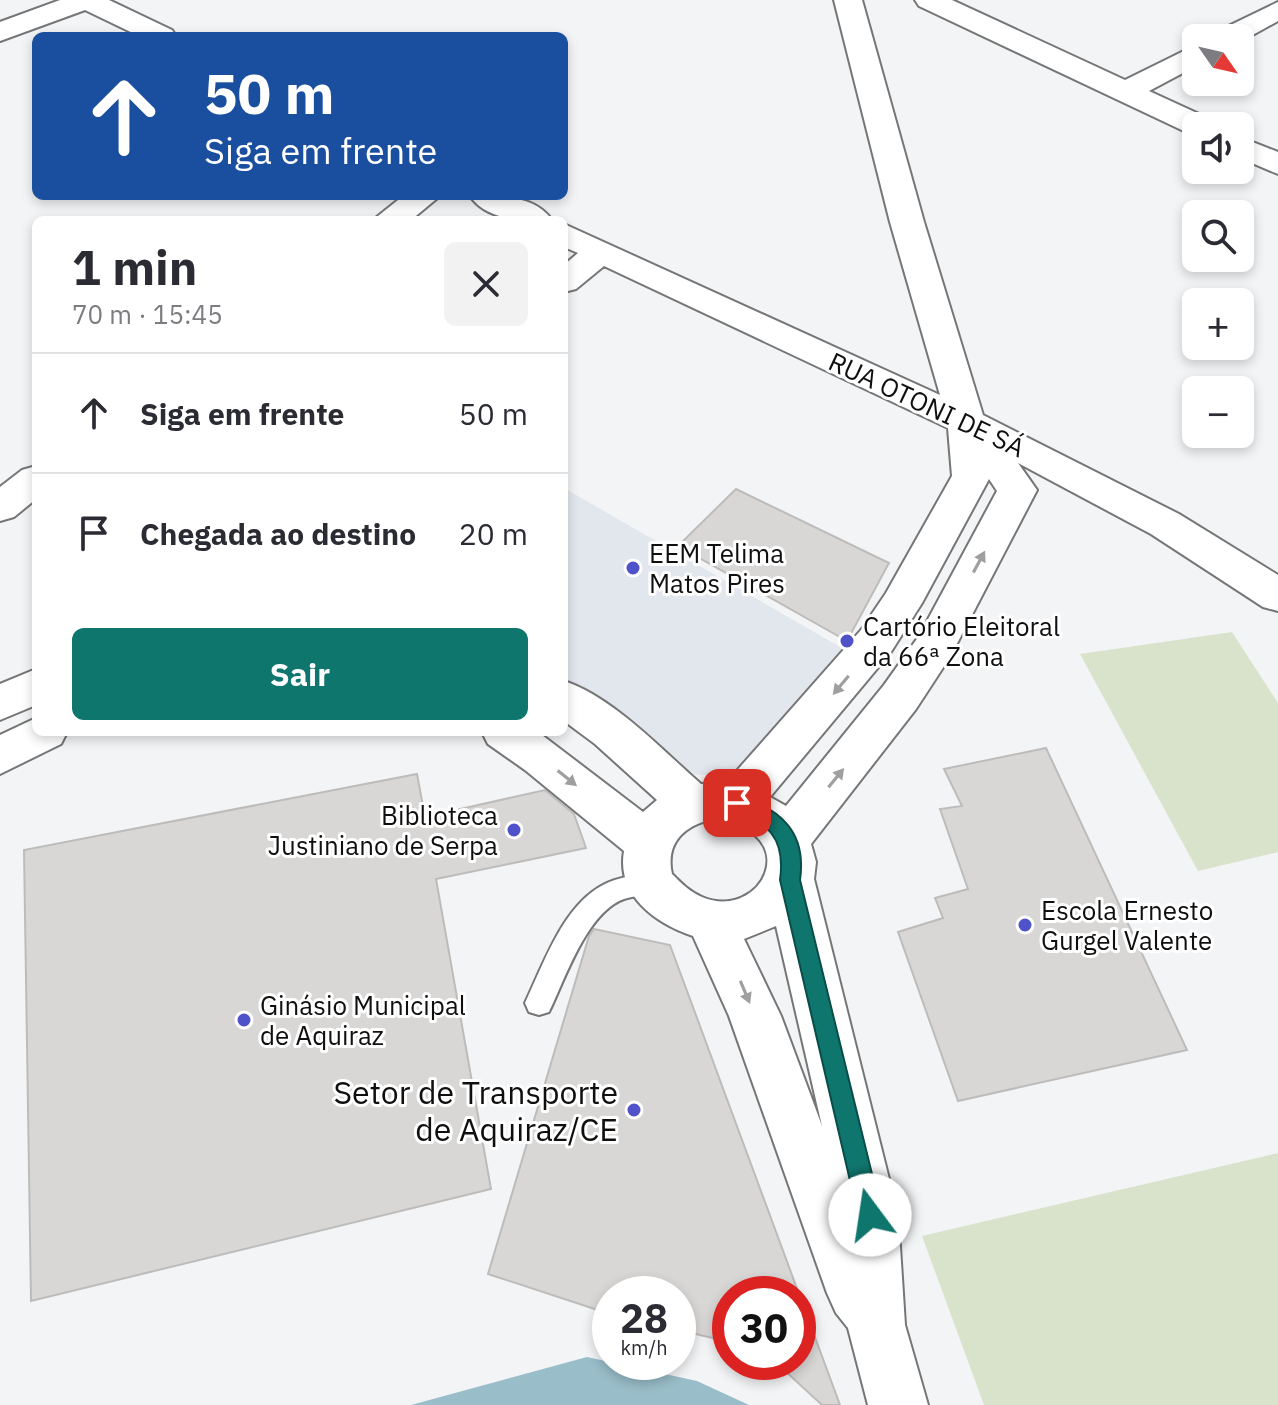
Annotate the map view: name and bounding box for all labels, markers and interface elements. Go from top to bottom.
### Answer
north arrow [1182,24,1254,96]
map controls [1182,24,1254,448]
text: 50 m [204,57,334,129]
icon: ahead [72,64,176,168]
button: sound [1182,112,1254,184]
text: Siga em frente [204,127,437,174]
button: search [1182,200,1254,272]
text: 1 min [72,236,197,298]
button: close [444,242,528,326]
button: + [1182,288,1254,360]
text: 70 m · 15:45 [72,297,223,331]
street label: RUA OTONI DE SÁ [824,344,1031,464]
button: − [1182,376,1254,448]
icon: ahead [72,391,116,435]
text: Siga em frente [140,394,344,433]
text: 50 m [459,394,528,433]
icon: arrive [72,511,116,555]
text: Chegada ao destino [140,514,416,553]
text: 20 m [459,514,528,553]
place label: EEM Telima Matos Pires [649,536,785,600]
one-way arrow [972,551,985,574]
marker: EEM Telima Matos Pires [624,559,642,577]
place label: Cartório Eleitoral da 66ª Zona [863,609,1060,673]
button: Sair [72,628,528,720]
marker: Cartório Eleitoral da 66ª Zona [838,632,856,650]
one-way arrow [833,674,850,694]
one-way arrow [827,768,843,788]
one-way arrow [557,769,577,786]
pin [703,769,771,837]
icon: arrive [715,781,759,825]
place label: Biblioteca Justiniano de Serpa [268,798,498,862]
marker: Biblioteca Justiniano de Serpa [505,821,523,839]
place label: Escola Ernesto Gurgel Valente [1041,893,1213,957]
marker: Escola Ernesto Gurgel Valente [1016,916,1034,934]
one-way arrow [738,981,751,1004]
place label: Ginásio Municipal de Aquiraz [260,988,466,1052]
marker: Ginásio Municipal de Aquiraz [235,1011,253,1029]
place label: Setor de Transporte de Aquiraz/CE [333,1071,618,1150]
marker: Setor de Transporte de Aquiraz/CE [625,1101,643,1119]
position arrow [828,1173,912,1257]
speed limit sign: 30 [712,1276,816,1380]
text: 28 [620,1292,668,1344]
text: km/h [620,1334,668,1361]

